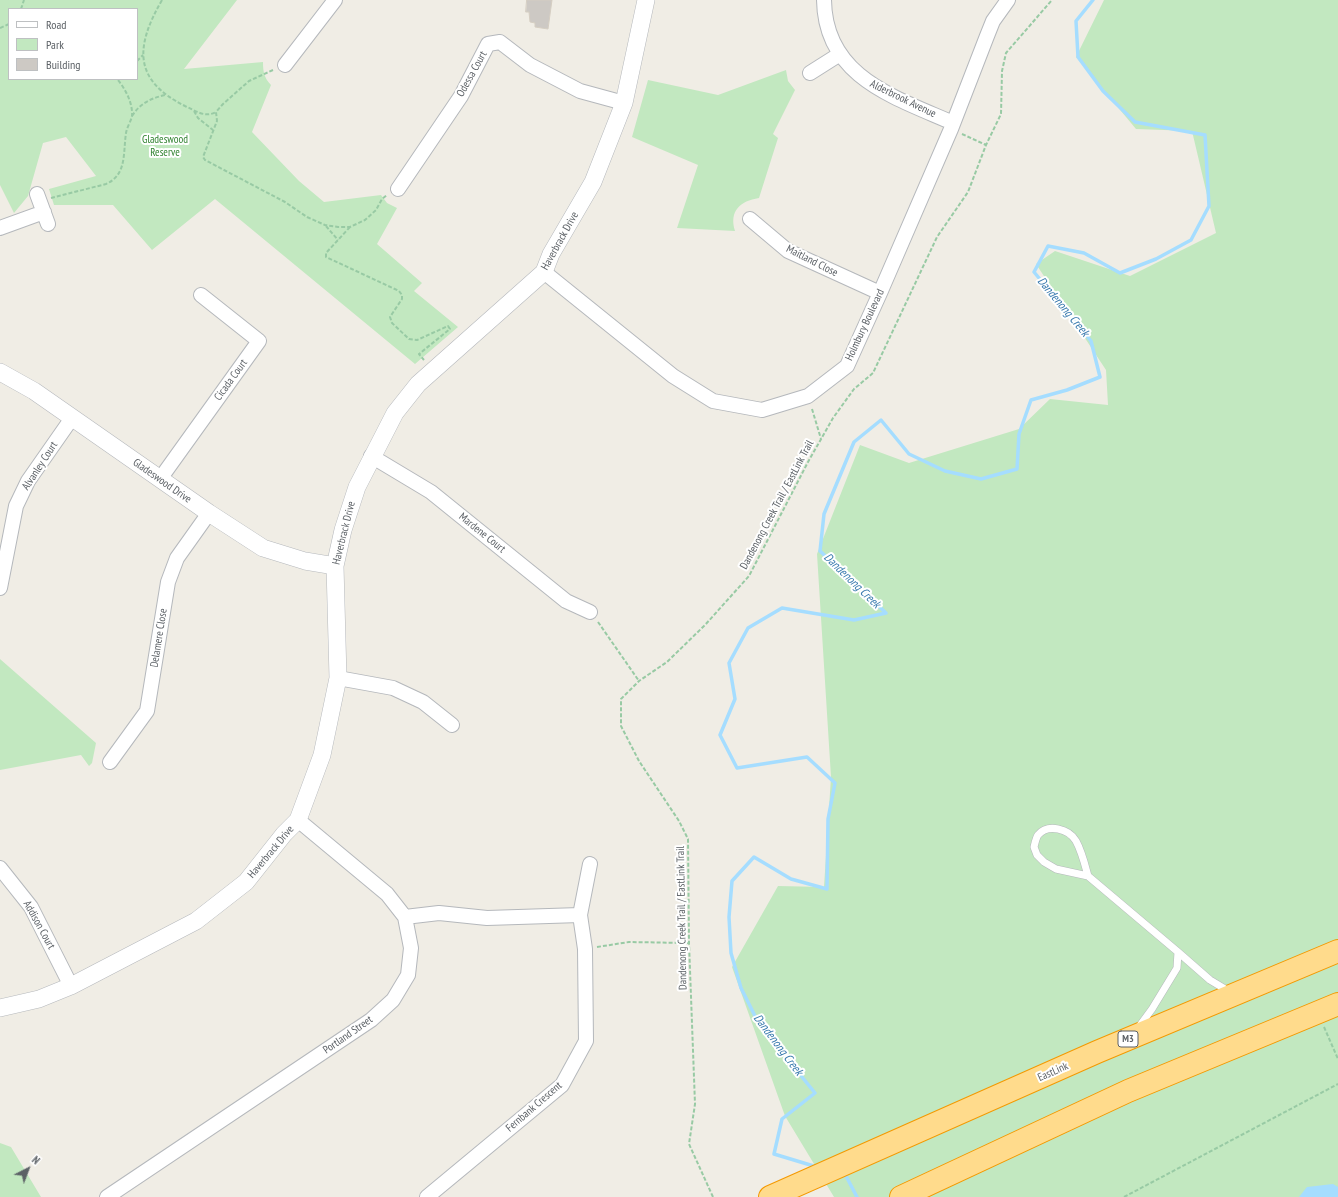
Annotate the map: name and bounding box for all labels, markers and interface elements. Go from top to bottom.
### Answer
legend [8,8,138,80]
text: Road [46,17,66,32]
text: Park [46,37,64,52]
street label: Odessa Court [454,49,490,99]
text: Building [46,57,81,72]
street label: Alderbrook Avenue [868,77,938,121]
park label: Gladeswood Reserve [142,133,188,159]
street label: Haverbrack Drive [539,209,581,273]
street label: Maitland Close [784,242,840,280]
water label: Dandenong Creek [1034,274,1092,340]
street label: Holmbury Boulevard [843,287,887,363]
street label: Cicada Court [212,357,250,403]
street label: Dandenong Creek Trail / EastLink Trail [737,438,817,572]
street label: Alvanley Court [19,439,61,493]
street label: Gladeswood Drive [130,456,194,506]
street label: Haverbrack Drive [330,500,358,566]
street label: Mardene Court [456,510,508,556]
water label: Dandenong Creek [821,550,883,612]
street label: Delamere Close [148,608,170,668]
street label: Haverbrack Drive [245,823,297,881]
street label: Dandenong Creek Trail / EastLink Trail [674,846,690,990]
street label: Addison Court [20,898,58,952]
water label: Dandenong Creek [750,1011,806,1079]
street label: Portland Street [321,1013,375,1057]
road number: M3 [1118,1031,1138,1047]
street label: EastLink [1036,1059,1070,1085]
street label: Fernbank Crescent [503,1079,565,1135]
north arrow [8,1149,48,1189]
text: N [29,1153,43,1167]

